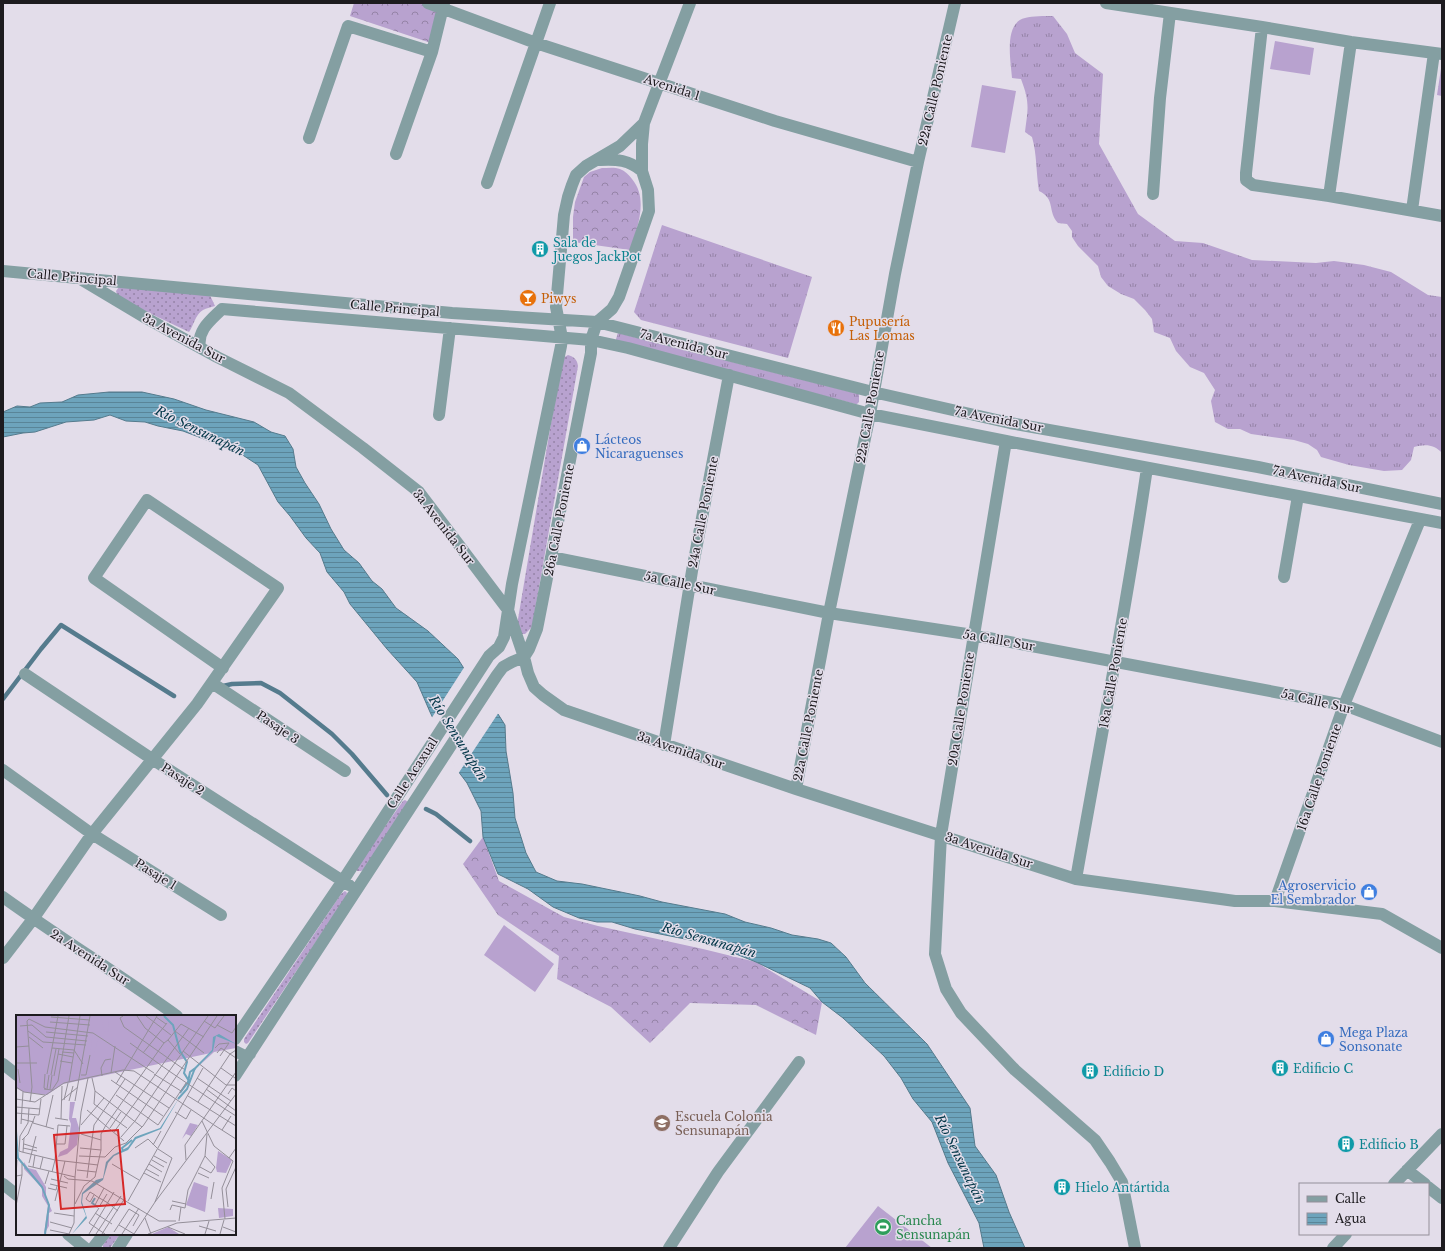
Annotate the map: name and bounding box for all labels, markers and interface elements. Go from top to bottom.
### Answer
street label: 22a Calle Poniente [915,33,955,147]
street label: Avenida 1 [641,71,702,103]
place label: Sala de Juegos JackPot [551,235,642,264]
building icon: Sala de Juegos JackPot [530,239,550,259]
street label: Calle Principal [27,266,118,288]
bar icon: Piwys [518,288,538,308]
place label: Piwys [541,291,576,306]
street label: Calle Principal [350,297,441,319]
street label: 3a Avenida Sur [140,310,228,366]
place label: Pupusería Las Lomas [849,314,915,343]
restaurant icon: Pupusería Las Lomas [826,318,846,338]
street label: 7a Avenida Sur [639,326,730,362]
street label: 22a Calle Poniente [853,350,887,464]
water label: Río Sensunapán [152,402,248,460]
street label: 7a Avenida Sur [953,403,1045,435]
place label: Lácteos Nicaraguenses [595,432,683,461]
shop icon: Lácteos Nicaraguenses [572,436,592,456]
street label: 24a Calle Poniente [685,455,721,569]
street label: 26a Calle Poniente [541,462,577,577]
street label: 7a Avenida Sur [1271,462,1363,496]
street label: 3a Avenida Sur [410,486,478,568]
street label: 5a Calle Sur [643,568,717,598]
street label: 18a Calle Poniente [1096,617,1130,729]
street label: 5a Calle Sur [962,626,1036,654]
street label: 20a Calle Poniente [945,651,977,767]
street label: 22a Calle Poniente [790,668,826,782]
street label: 5a Calle Sur [1280,686,1354,717]
water label: Río Sensunapán [424,691,491,784]
street label: Pasaje 3 [254,707,302,747]
street label: 16a Calle Poniente [1294,721,1344,832]
street label: 3a Avenida Sur [635,728,727,772]
street label: Calle Acaxual [383,734,441,811]
street label: Pasaje 2 [159,760,207,798]
street label: 3a Avenida Sur [943,829,1035,871]
street label: Pasaje 1 [132,855,180,893]
place label: Agroservicio El Sembrador [1271,878,1356,907]
shop icon: Agroservicio El Sembrador [1359,882,1379,902]
water label: Río Sensunapán [659,918,758,962]
street label: 2a Avenida Sur [48,926,133,988]
inset map [16,1015,236,1235]
place label: Mega Plaza Sonsonate [1339,1025,1408,1054]
shop icon: Mega Plaza Sonsonate [1316,1029,1336,1049]
building icon: Edificio C [1270,1058,1290,1078]
building icon: Edificio D [1080,1061,1100,1081]
place label: Edificio C [1293,1061,1353,1076]
place label: Edificio D [1103,1064,1164,1079]
place label: Escuela Colonia Sensunapán [675,1109,773,1138]
water label: Río Sensunapán [931,1111,989,1207]
school or university icon: Escuela Colonia Sensunapán [652,1113,672,1133]
building icon: Edificio B [1336,1134,1356,1154]
place label: Edificio B [1359,1137,1419,1152]
building icon: Hielo Antártida [1052,1177,1072,1197]
place label: Hielo Antártida [1075,1180,1170,1195]
legend [1299,1183,1429,1235]
text: Calle [1335,1191,1366,1206]
text: Agua [1334,1211,1366,1226]
place label: Cancha Sensunapán [896,1213,970,1242]
sports icon: Cancha Sensunapán [873,1217,893,1237]

